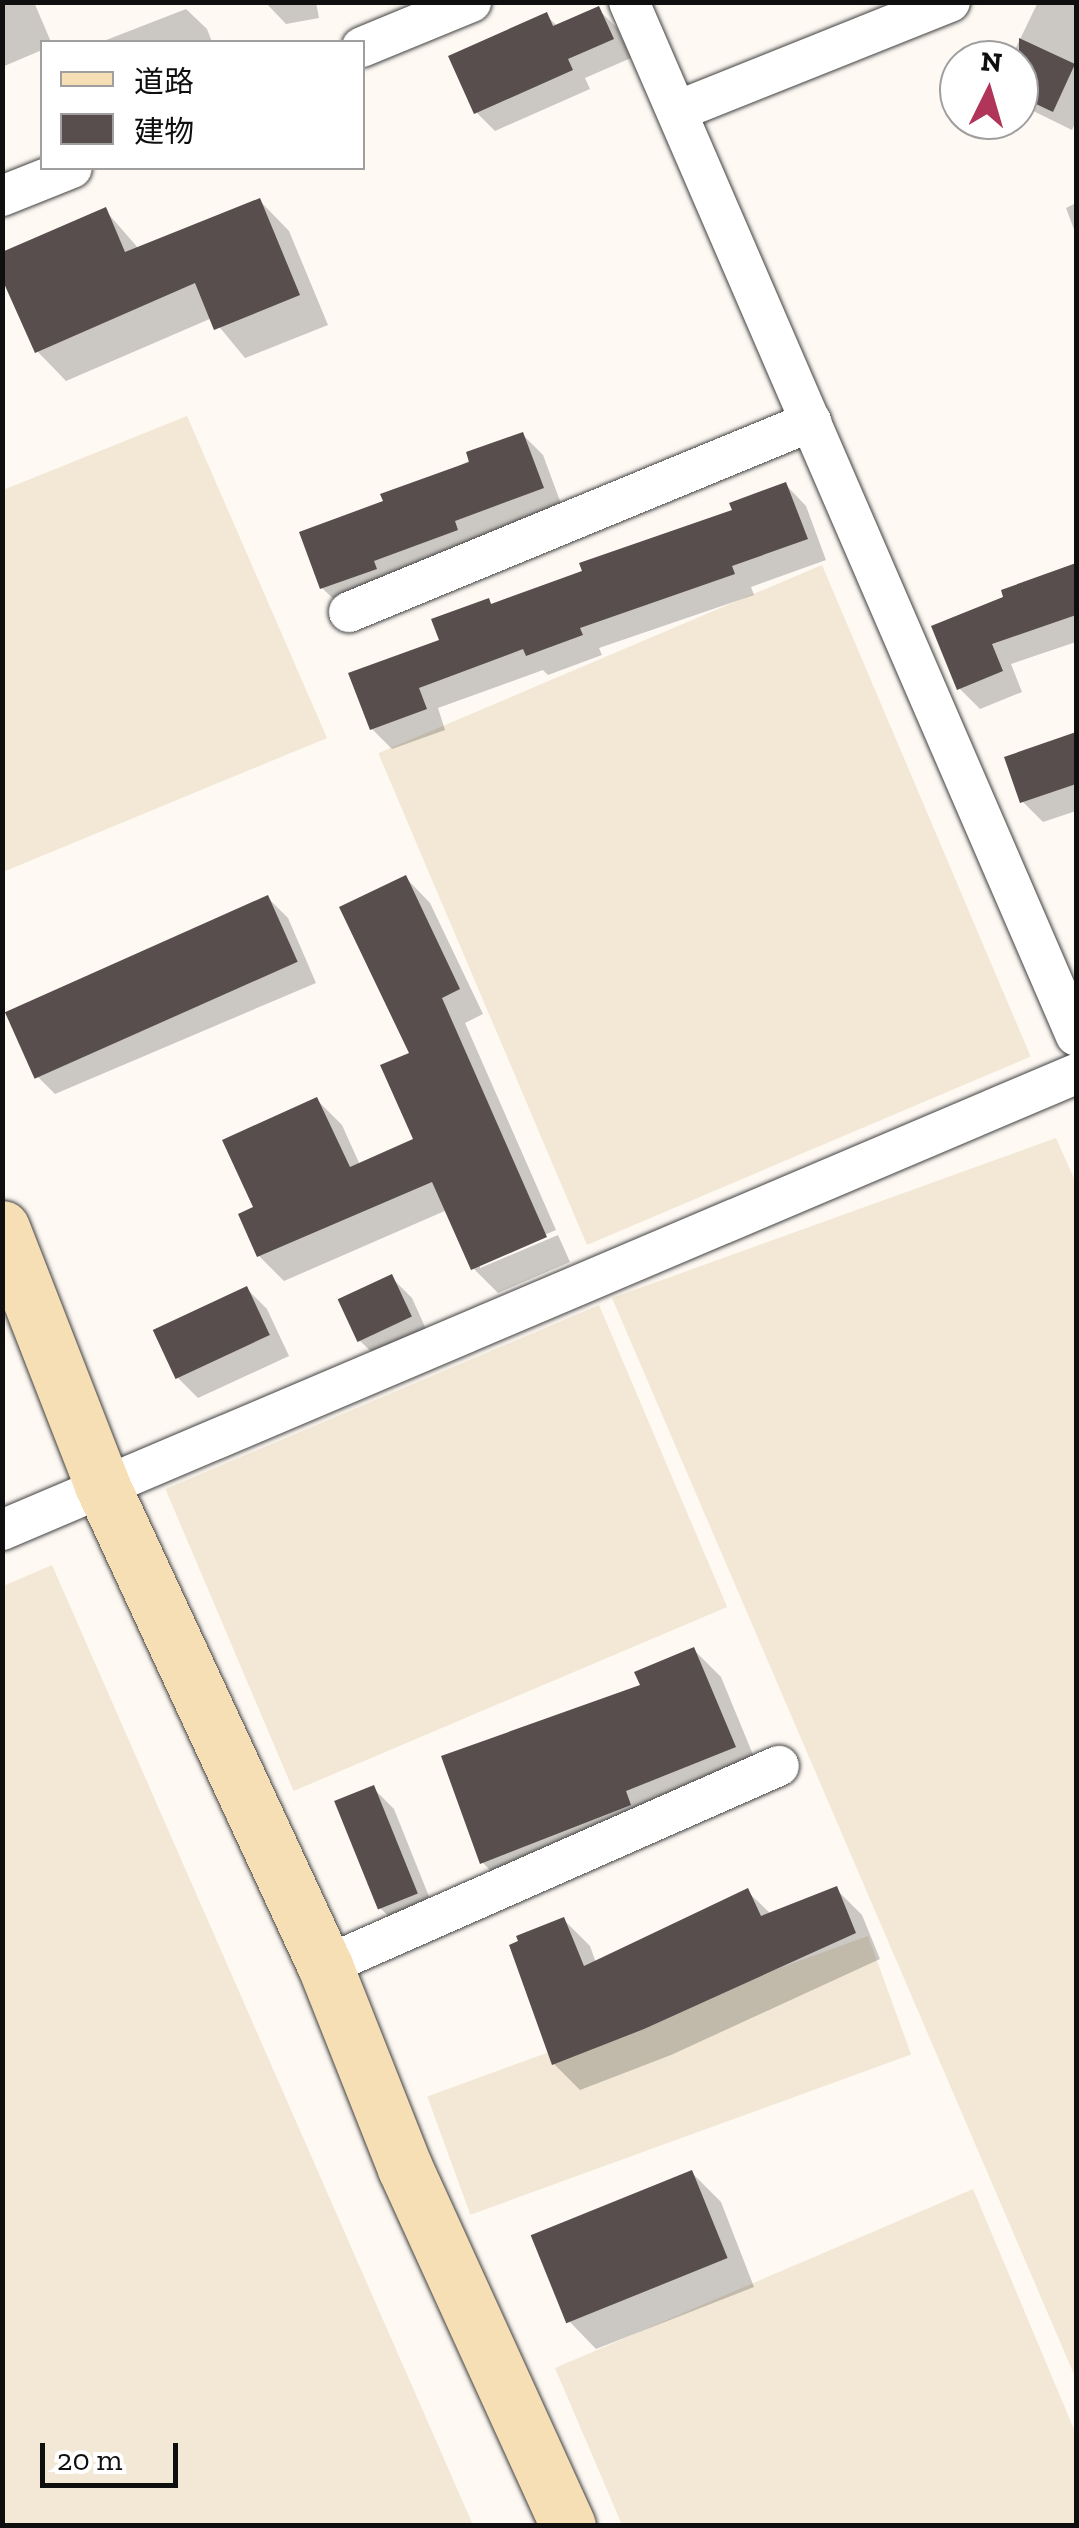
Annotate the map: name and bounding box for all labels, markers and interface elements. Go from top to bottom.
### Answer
legend [40,40,365,170]
north arrow [939,40,1039,140]
text: N [979,44,1004,79]
text: 道路 [134,64,194,100]
text: 建物 [134,114,194,150]
scale bar [45,2423,182,2485]
text: 20 m [57,2442,122,2478]

